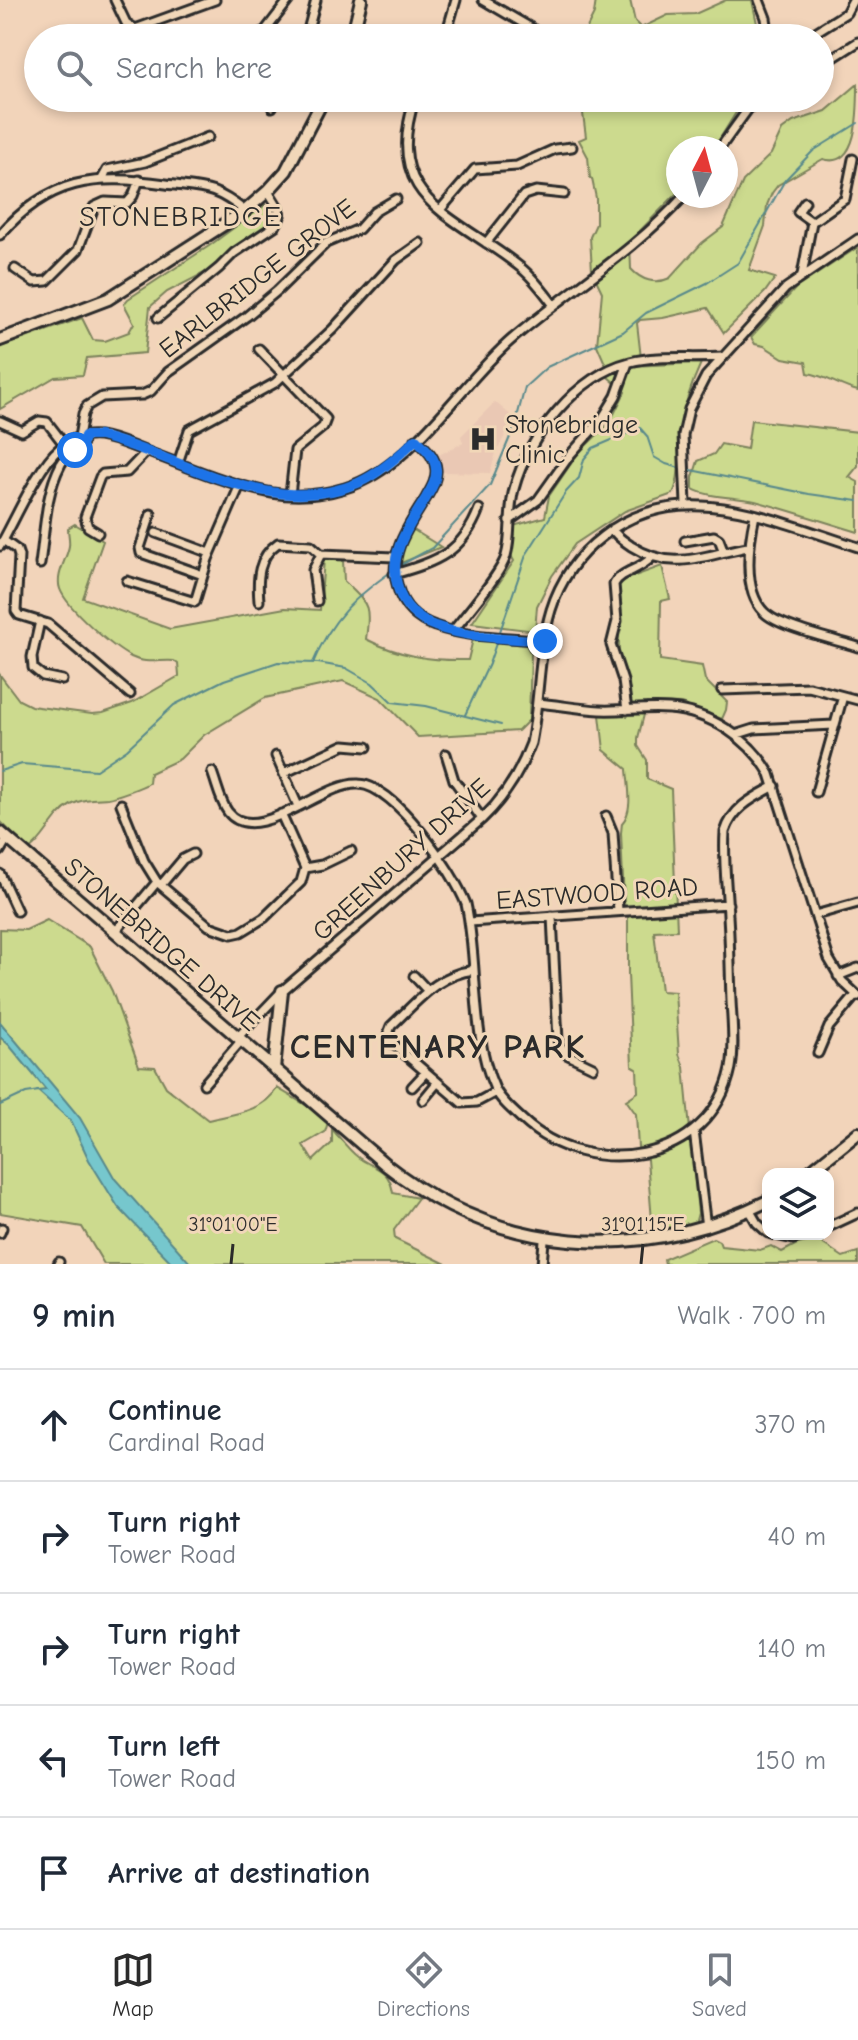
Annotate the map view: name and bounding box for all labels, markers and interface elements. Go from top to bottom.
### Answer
search box [24,24,834,112]
icon: search [52,46,96,90]
text: Search here [116,51,272,86]
north arrow [666,136,738,208]
street label: EARLBRIDGE GROVE [154,193,362,365]
district label: STONEBRIDGE [79,201,283,233]
place label: Stonebridge Clinic [505,410,638,470]
hospital icon: Stonebridge Clinic [468,424,498,454]
route start [57,432,93,468]
route end [527,623,563,659]
street label: GREENBURY DRIVE [307,772,496,947]
street label: STONEBRIDGE DRIVE [58,852,265,1038]
street label: EASTWOOD ROAD [495,872,699,916]
district label: CENTENARY PARK [290,1027,586,1067]
map controls [762,1168,834,1240]
button: layers [762,1168,834,1240]
text: 31°01'00"E [189,1213,277,1236]
text: 31°01'15"E [601,1213,685,1236]
text: 9 min [32,1296,116,1336]
text: Walk · 700 m [677,1301,826,1331]
text: Continue [108,1393,222,1428]
icon: ahead [32,1403,76,1447]
text: 370 m [755,1410,826,1440]
text: Cardinal Road [108,1428,265,1458]
text: Turn right [108,1505,240,1540]
icon: right [32,1515,76,1559]
text: 40 m [767,1522,826,1552]
text: Tower Road [108,1540,236,1570]
text: Turn right [108,1617,240,1652]
icon: right [32,1627,76,1671]
text: 140 m [757,1634,826,1664]
text: Tower Road [108,1652,236,1682]
text: Turn left [108,1729,220,1764]
icon: left [32,1739,76,1783]
text: 150 m [756,1746,826,1776]
text: Tower Road [108,1764,236,1794]
icon: arrive [32,1851,76,1895]
text: Arrive at destination [108,1856,370,1891]
tab: Map [111,1948,155,2022]
tab: Directions [377,1948,470,2022]
tab: Saved [692,1948,747,2022]

